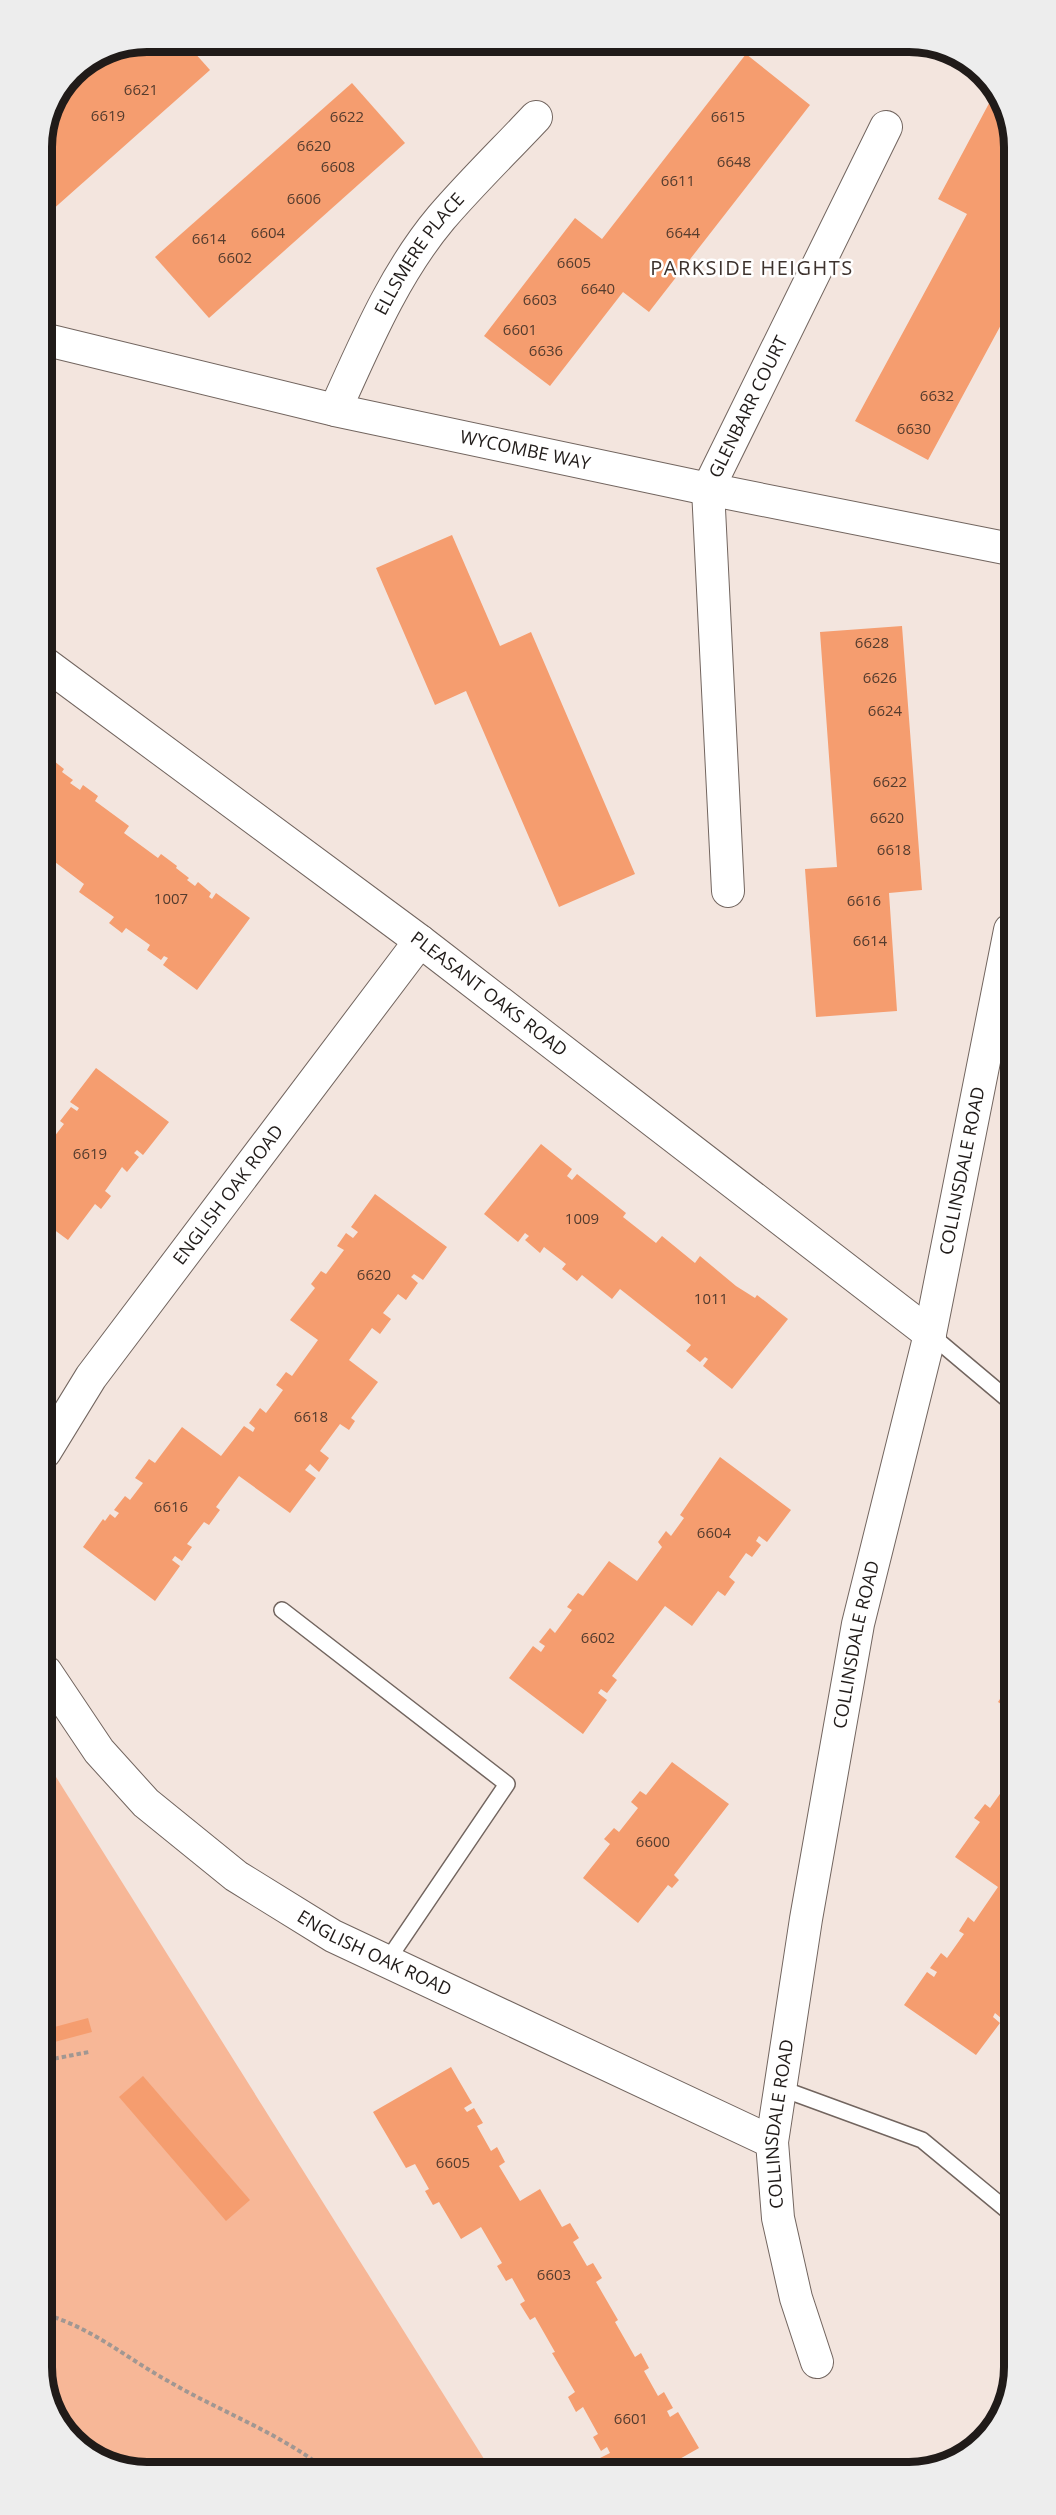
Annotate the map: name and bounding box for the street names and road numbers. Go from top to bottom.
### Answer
street label: ELLSMERE PLACE [368,187,469,319]
street label: GLENBARR COURT [702,331,793,482]
street label: WYCOMBE WAY [458,424,594,475]
street label: PLEASANT OAKS ROAD [406,925,573,1061]
street label: COLLINSDALE ROAD [933,1084,990,1257]
street label: ENGLISH OAK ROAD [167,1119,288,1269]
street label: COLLINSDALE ROAD [827,1558,884,1730]
street label: ENGLISH OAK ROAD [293,1904,456,2001]
street label: COLLINSDALE ROAD [759,2037,799,2210]

